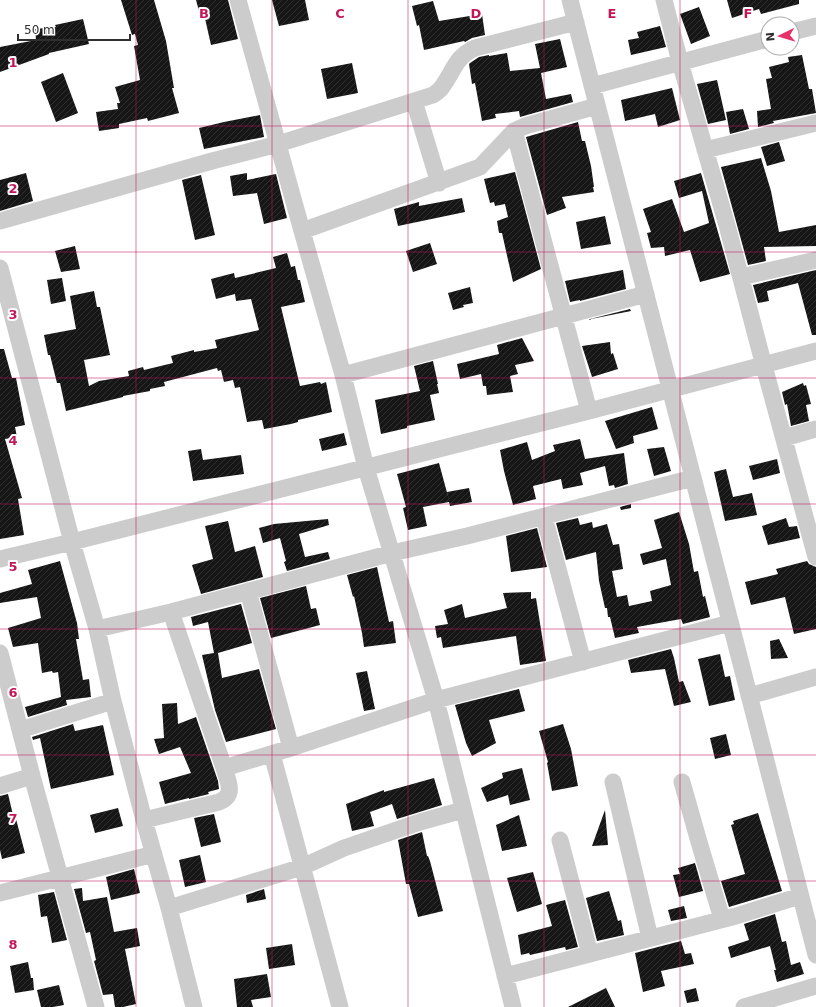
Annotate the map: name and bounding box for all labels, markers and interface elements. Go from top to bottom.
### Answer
text: B [199,6,209,21]
text: C [335,6,345,21]
text: D [471,6,482,21]
text: E [608,6,616,21]
text: F [744,6,752,21]
scale bar [18,16,130,42]
north arrow [760,16,800,56]
text: 50 m [24,23,55,37]
text: N [764,32,777,42]
text: 1 [8,55,18,70]
text: 2 [8,181,18,196]
text: 3 [8,307,18,322]
text: 4 [8,433,18,448]
text: 5 [8,559,18,574]
text: 6 [8,685,18,700]
text: 7 [8,811,18,826]
text: 8 [8,937,18,952]

